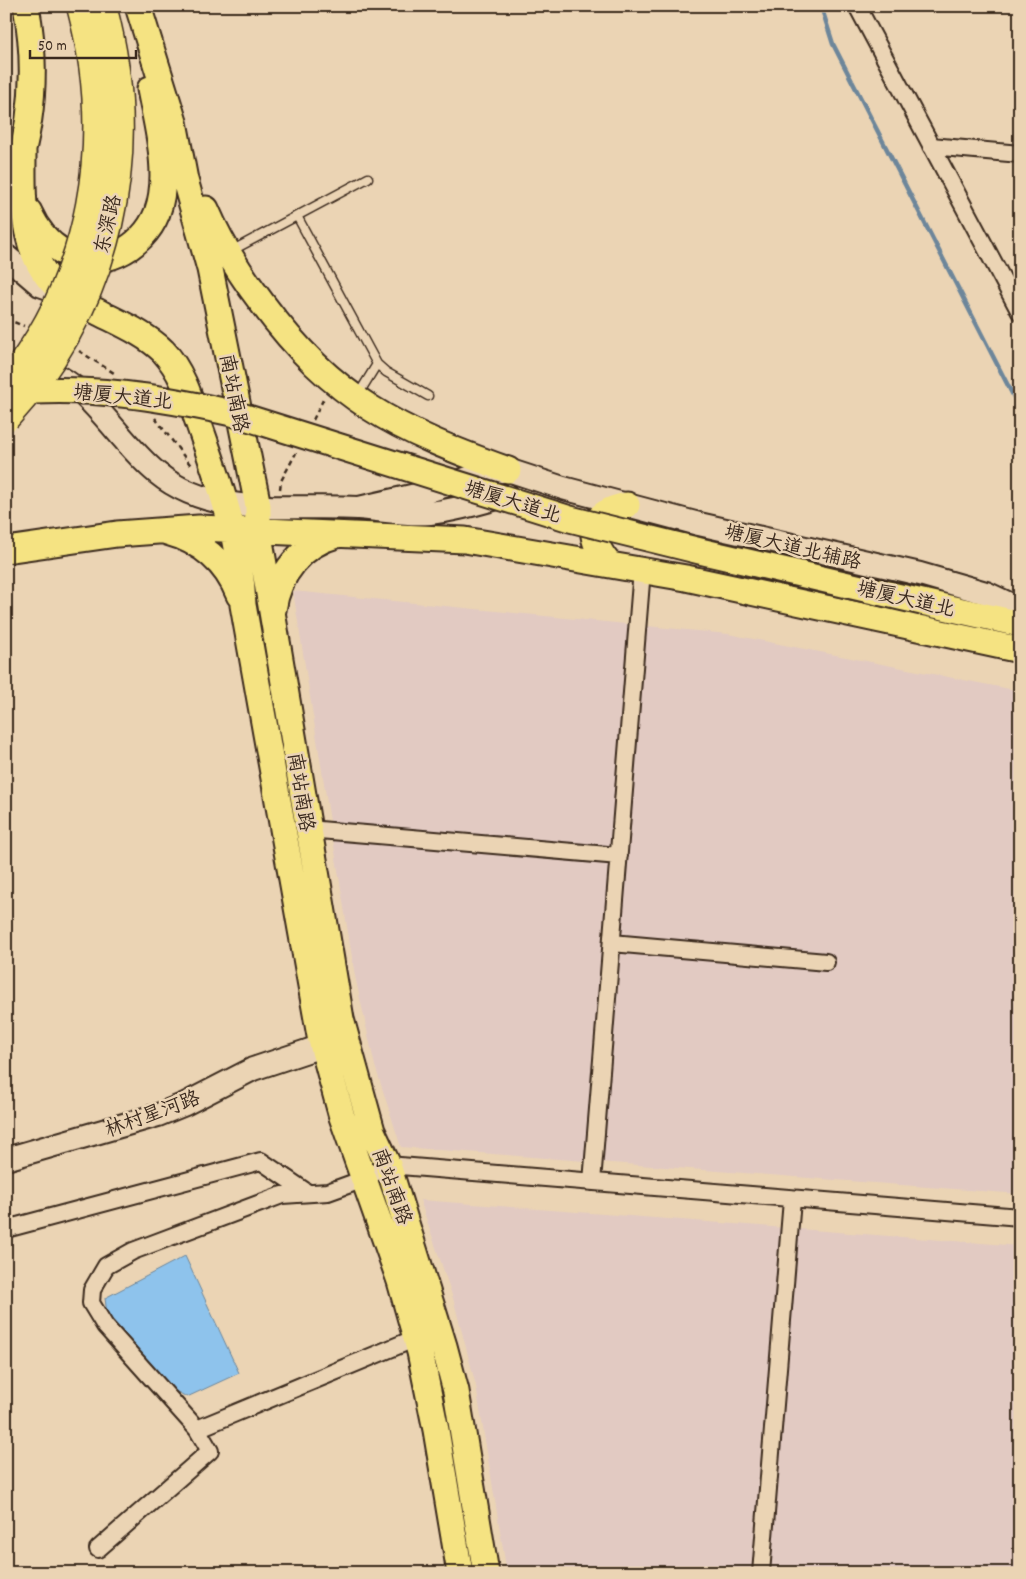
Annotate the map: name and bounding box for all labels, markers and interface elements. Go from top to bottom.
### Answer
scale bar [30,28,136,60]
text: 50 m [38,36,67,58]
street label: 东深路 [90,191,131,257]
street label: 南站南路 [211,352,254,436]
street label: 塘厦大道北 [71,380,174,418]
street label: 塘厦大道北 [460,476,564,532]
street label: 塘厦大道北辅路 [721,520,865,579]
street label: 塘厦大道北 [853,576,957,626]
street label: 南站南路 [279,751,319,835]
street label: 林村星河路 [101,1085,206,1146]
street label: 南站南路 [363,1145,417,1230]

